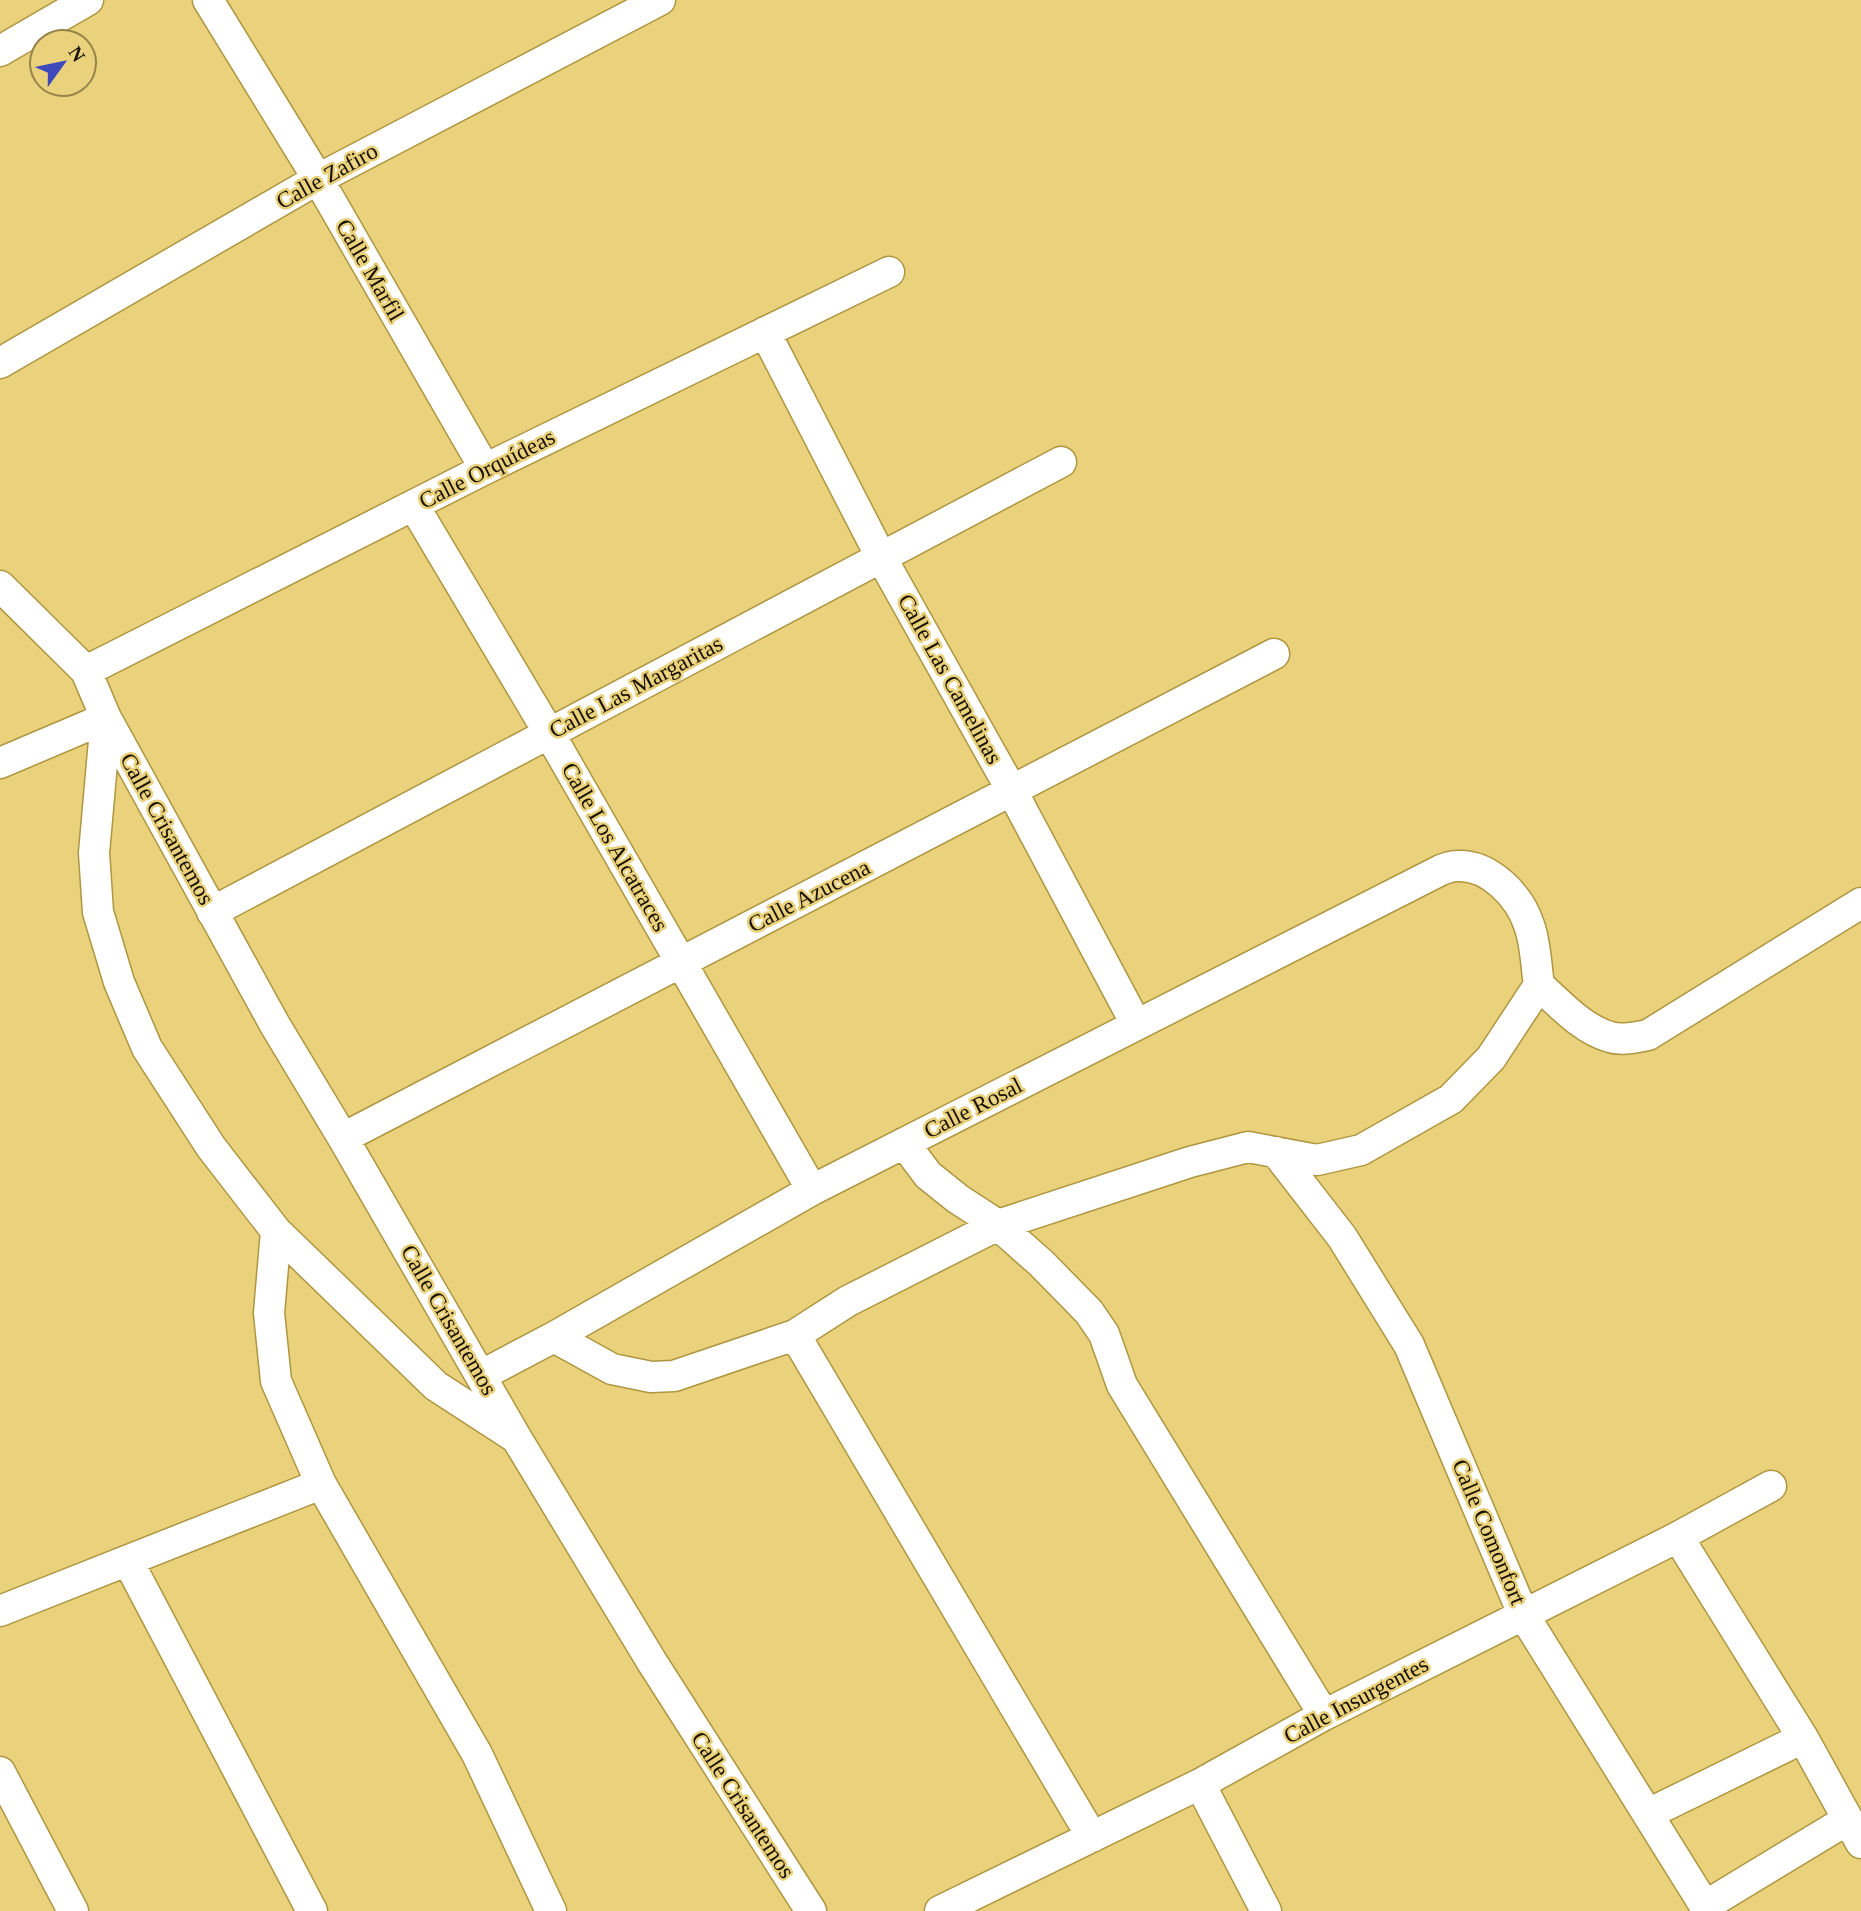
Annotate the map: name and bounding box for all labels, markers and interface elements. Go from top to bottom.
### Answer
north arrow [28,28,98,98]
text: N [64,43,90,66]
street label: Calle Zafiro [272,138,382,214]
street label: Calle Marfil [331,215,409,325]
street label: Calle Orquídeas [415,424,559,514]
street label: Calle Las Camelinas [893,590,1007,768]
street label: Calle Las Margaritas [545,631,727,743]
street label: Calle Crisantemos [115,749,219,909]
street label: Calle Los Alcatraces [557,758,673,936]
street label: Calle Azucena [744,855,874,937]
street label: Calle Rosal [920,1073,1026,1143]
street label: Calle Crisantemos [396,1240,502,1400]
street label: Calle Comonfort [1447,1456,1531,1609]
street label: Calle Insurgentes [1280,1651,1433,1749]
street label: Calle Crisantemos [686,1727,800,1883]

